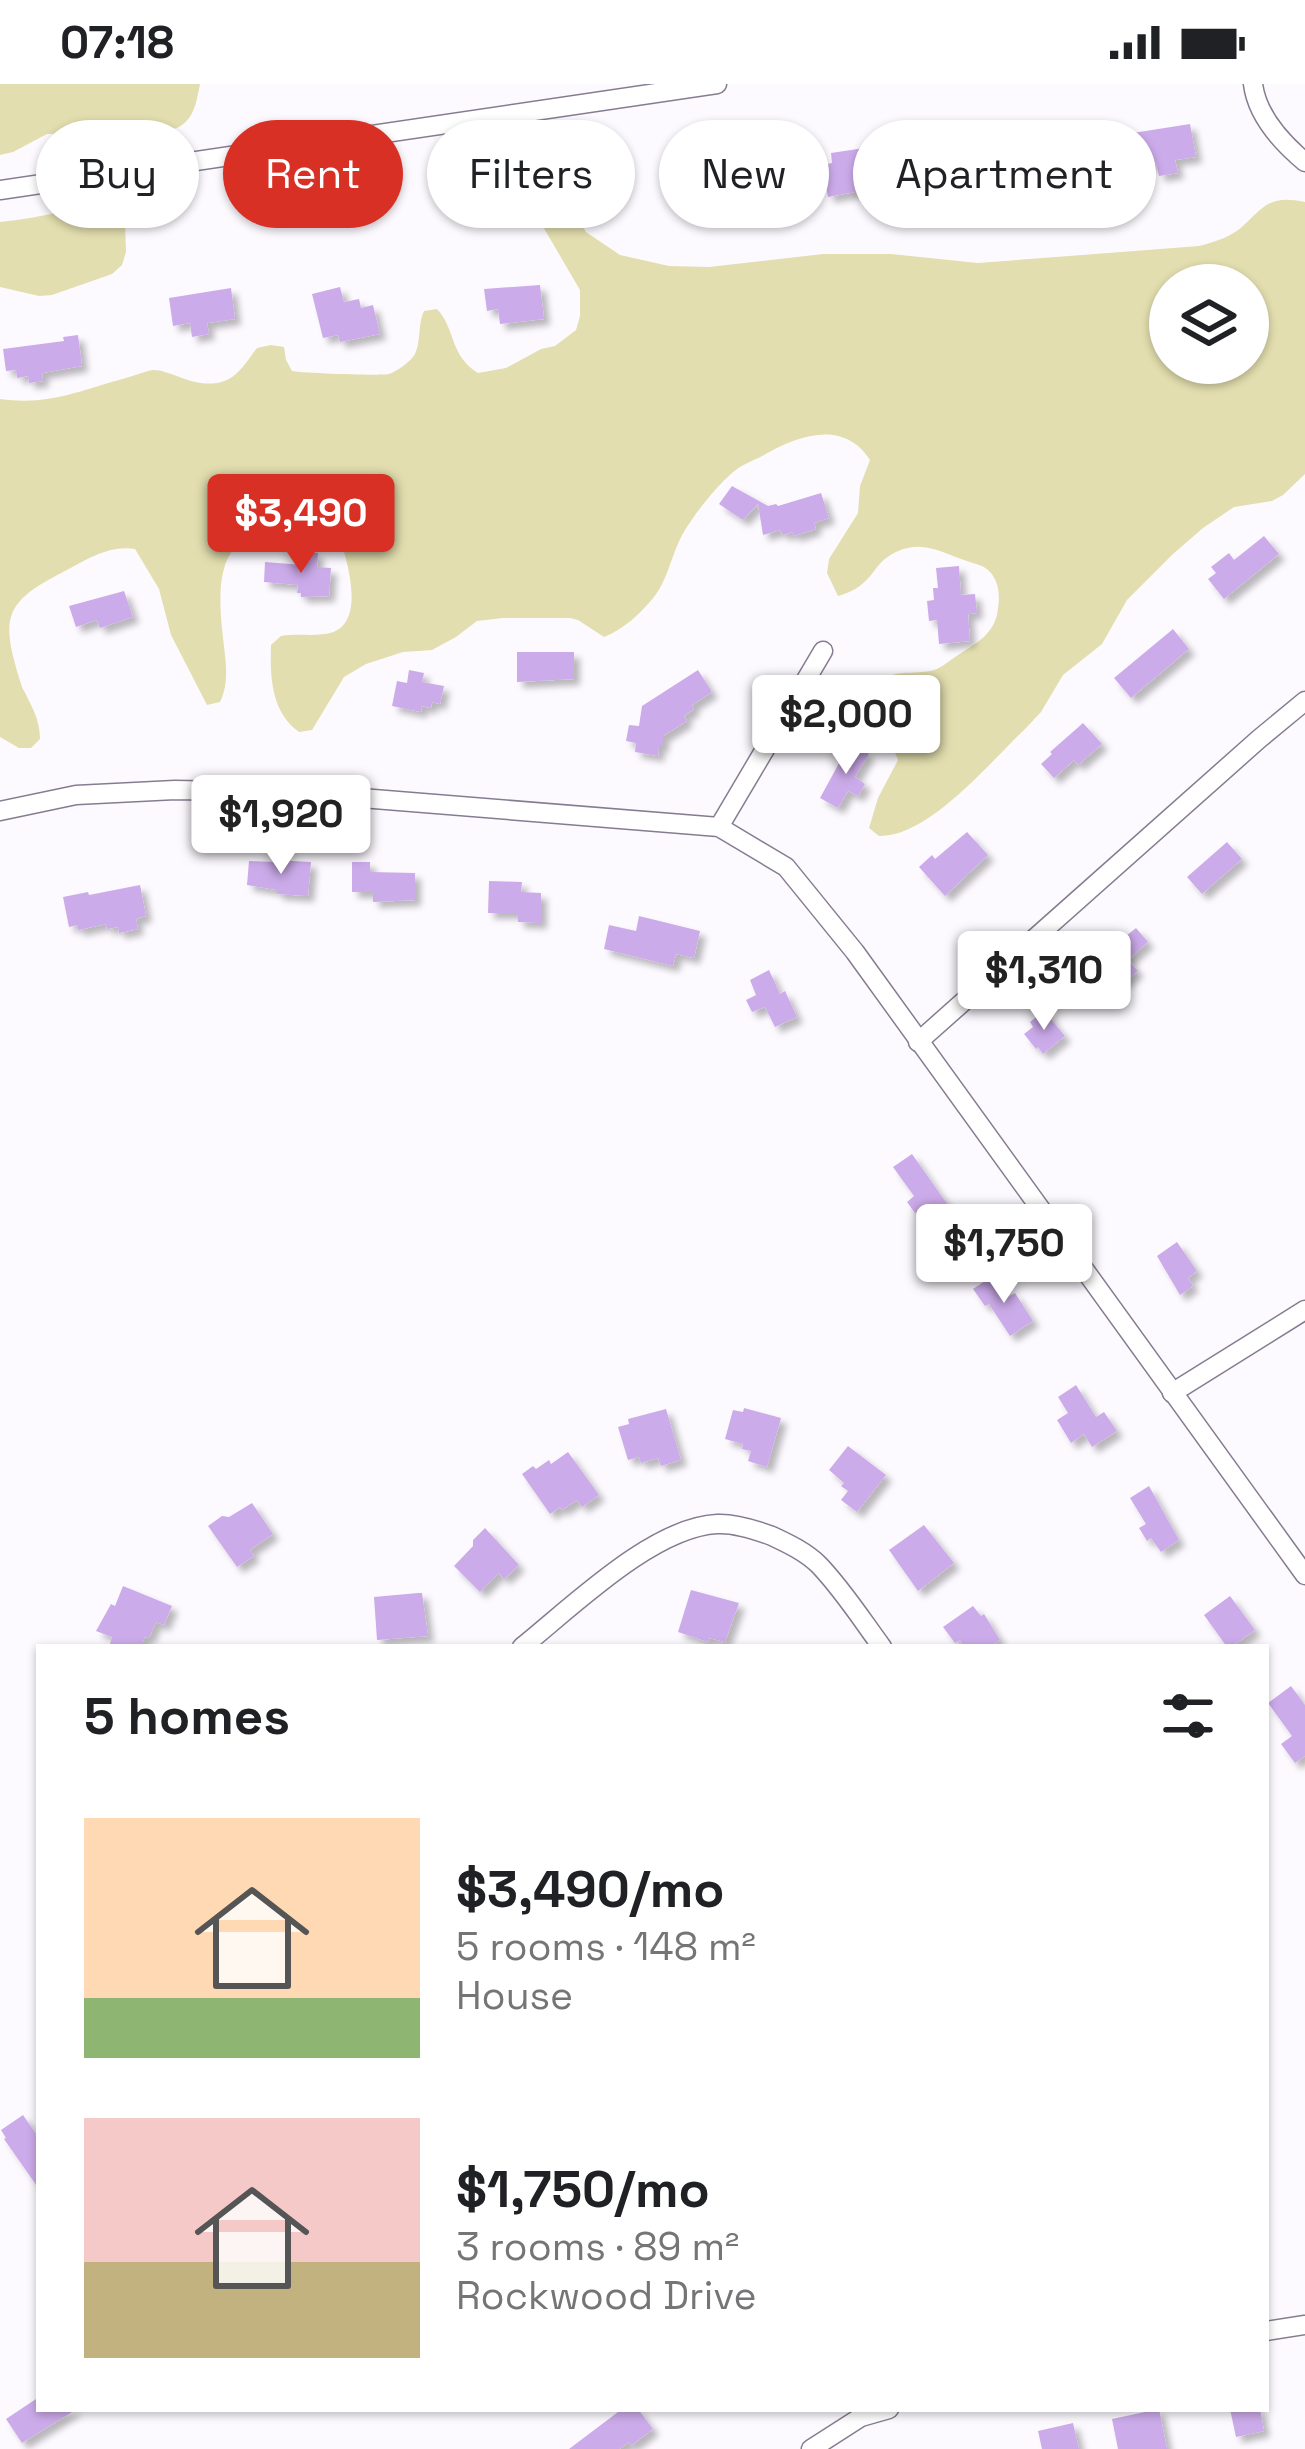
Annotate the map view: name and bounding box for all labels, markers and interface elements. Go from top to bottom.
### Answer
text: 07:18 [60,14,174,71]
chip: Buy [36,120,199,228]
chip: Rent [223,120,403,228]
chip: Filters [427,120,635,228]
chip: New [659,120,829,228]
chip: Apartment [853,120,1156,228]
map controls [1149,264,1269,384]
button: layers [1149,264,1269,384]
pin: $3,490 [203,474,399,576]
text: $3,490 [235,488,368,537]
pin: $2,000 [748,675,944,777]
text: $2,000 [779,689,913,738]
pin: $1,920 [183,775,379,877]
text: $1,920 [218,789,344,838]
pin: $1,310 [946,931,1142,1033]
text: $1,310 [985,945,1103,994]
pin: $1,750 [906,1204,1102,1306]
text: $1,750 [943,1218,1065,1267]
icon: filters [1155,1683,1221,1749]
text: 5 homes [84,1684,290,1749]
text: $3,490/mo [456,1857,724,1922]
icon: home [180,1866,324,2010]
text: 5 rooms · 148 m² [456,1922,756,1971]
text: House [456,1971,573,2020]
text: $1,750/mo [456,2157,710,2222]
icon: home [180,2166,324,2310]
text: 3 rooms · 89 m² [456,2222,739,2271]
text: Rockwood Drive [456,2271,757,2320]

